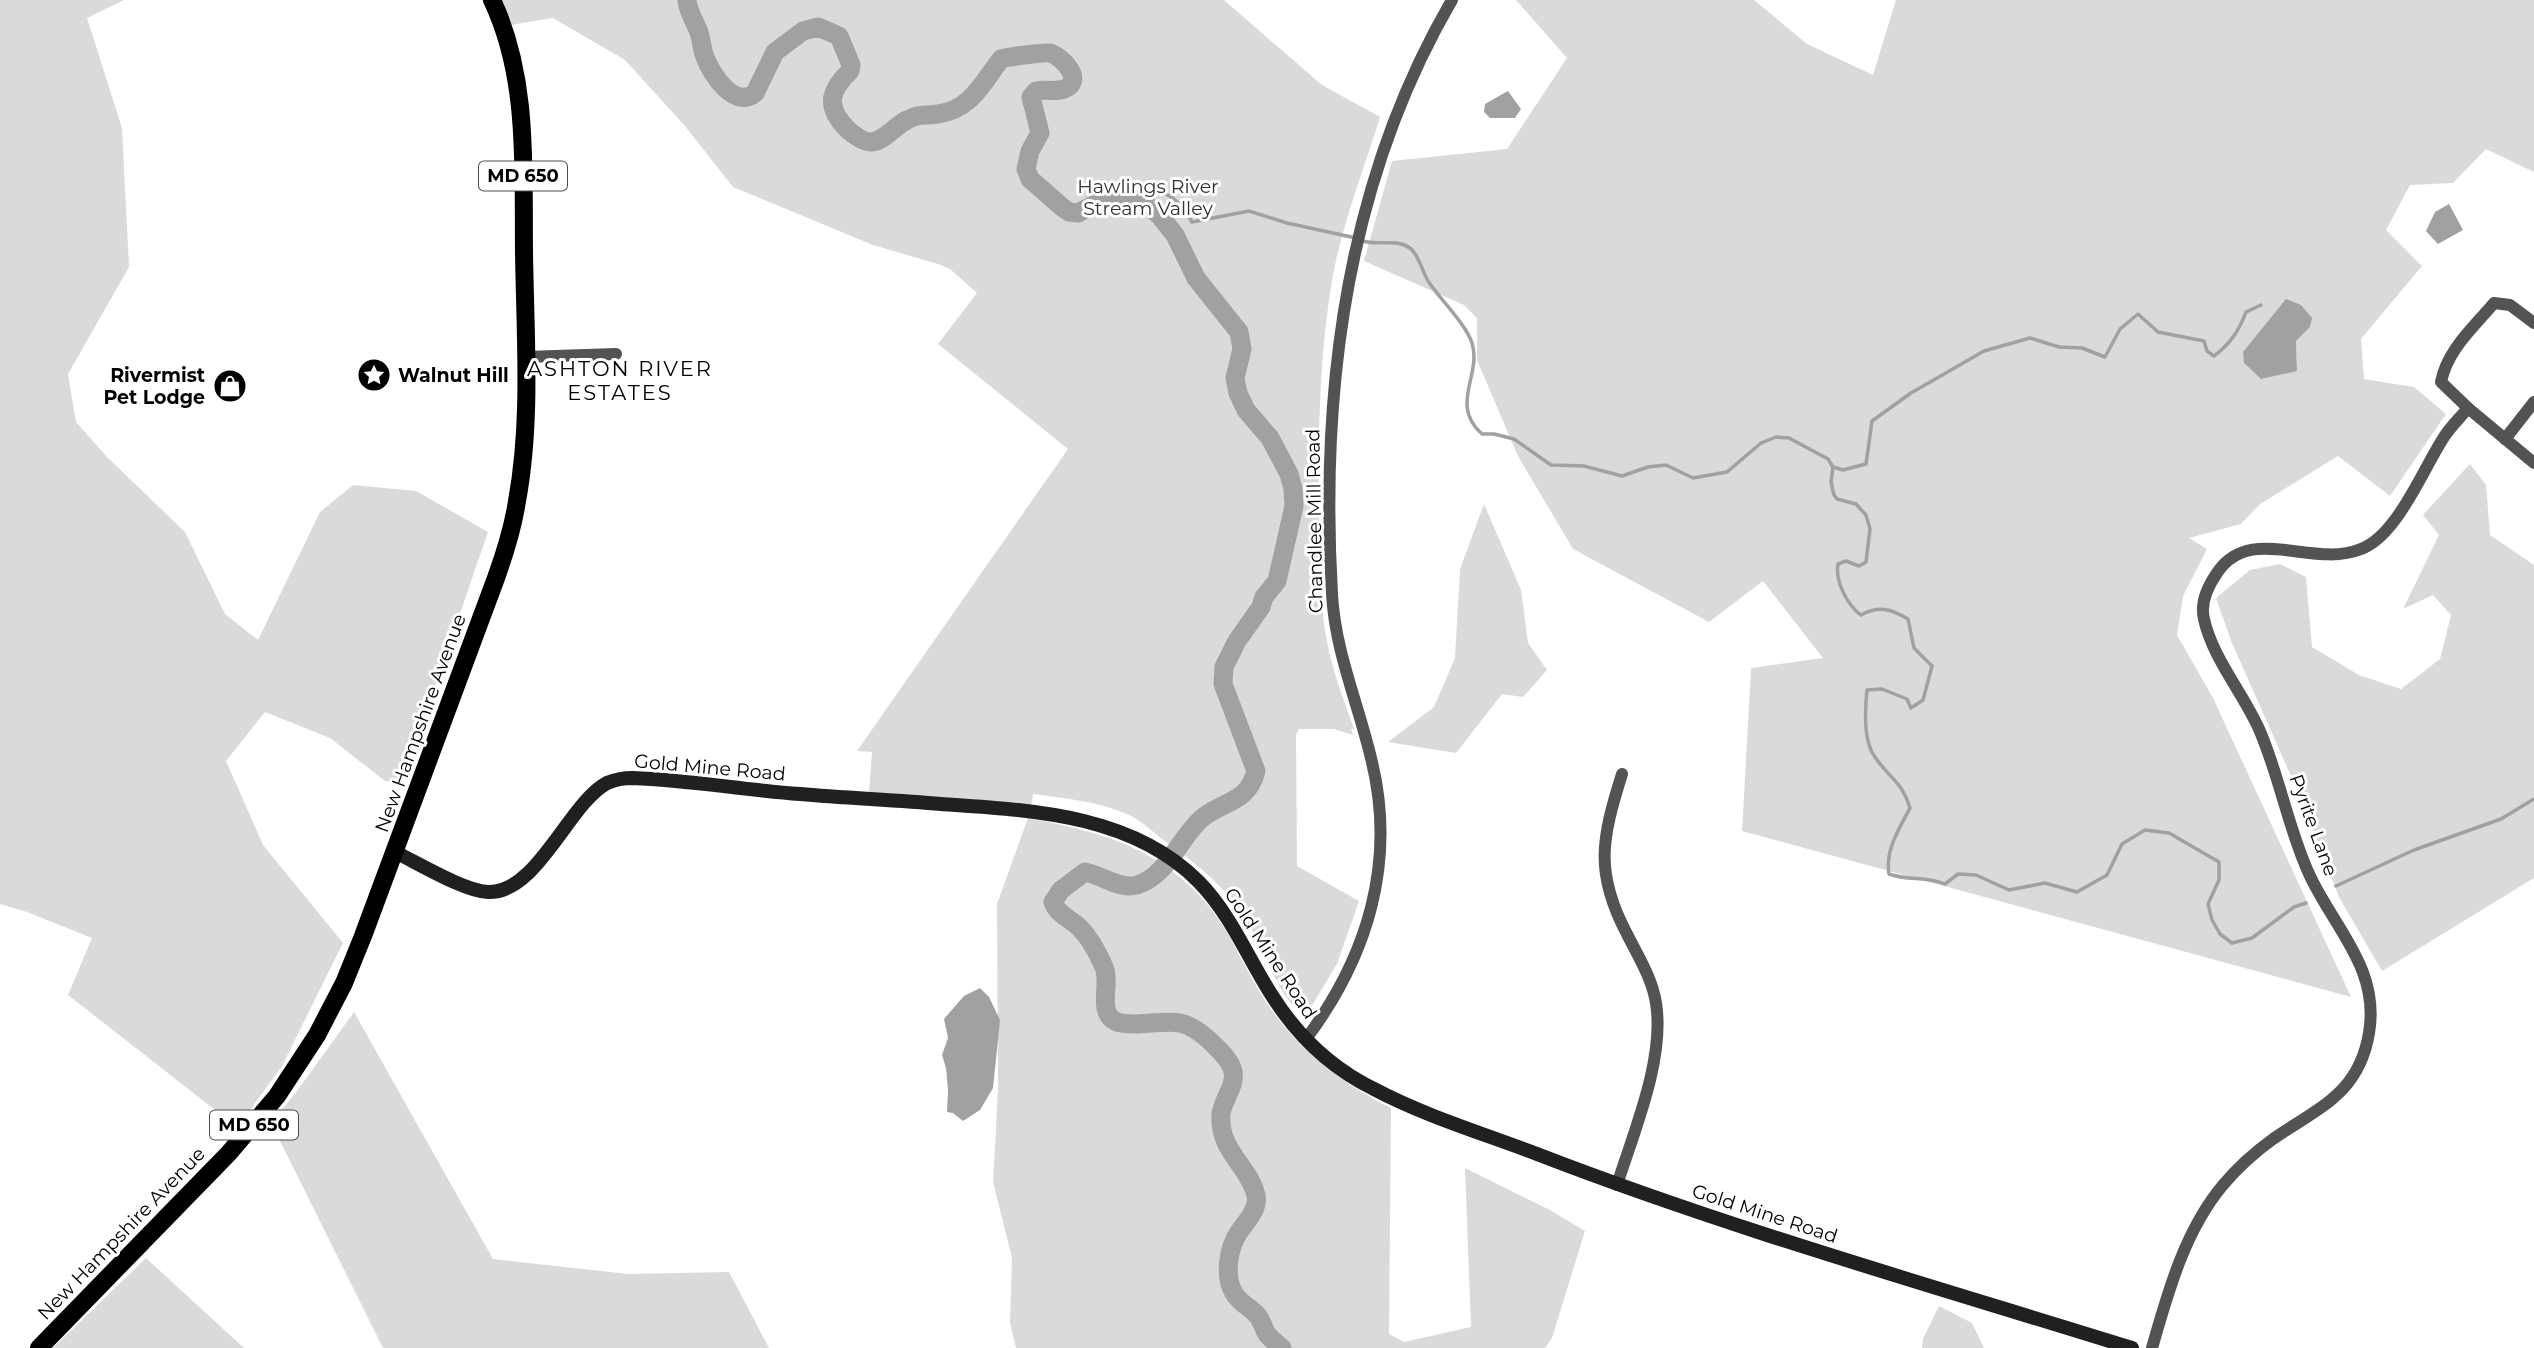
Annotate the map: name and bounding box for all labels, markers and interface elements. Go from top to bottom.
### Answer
road number: MD 650 [479,162,567,190]
park label: Hawlings River Stream Valley [1077,175,1219,220]
place icon: Walnut Hill [355,356,393,394]
district label: ASHTON RIVER ESTATES [527,356,713,405]
place label: Rivermist Pet Lodge [103,364,205,409]
place label: Walnut Hill [398,364,509,387]
shop icon: Rivermist Pet Lodge [211,367,249,405]
street label: Chandlee Mill Road [1301,429,1328,613]
street label: New Hampshire Avenue [370,611,471,836]
street label: Gold Mine Road [633,749,787,786]
street label: Pyrite Lane [2284,771,2343,879]
street label: Gold Mine Road [1220,883,1322,1023]
road number: MD 650 [210,1110,298,1140]
street label: New Hampshire Avenue [33,1142,210,1324]
street label: Gold Mine Road [1689,1179,1841,1248]

